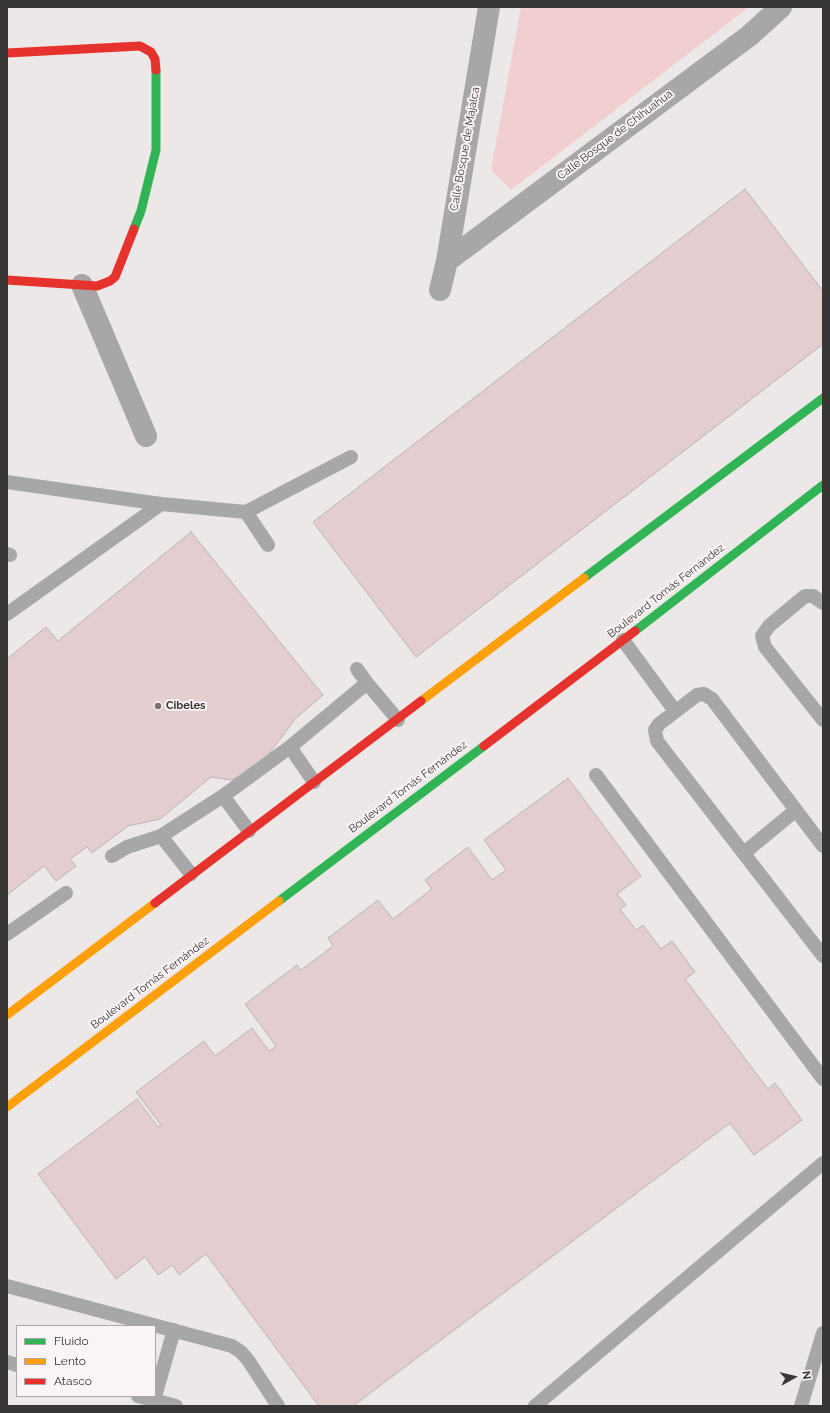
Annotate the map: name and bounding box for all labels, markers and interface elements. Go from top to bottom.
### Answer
street label: Calle Bosque de Majalca [448,86,482,212]
street label: Calle Bosque de Chihuahua [555,87,675,183]
street label: Boulevard Tomás Fernández [605,541,727,641]
place label: Cibeles [166,699,205,713]
marker: Cibeles [153,701,163,711]
street label: Boulevard Tomás Fernández [346,738,470,836]
street label: Boulevard Tomás Fernández [88,934,212,1032]
legend [16,1325,156,1397]
text: Fluido [54,1334,89,1348]
text: Lento [54,1354,86,1368]
north arrow [774,1357,814,1397]
text: N [799,1370,813,1380]
text: Atasco [54,1374,92,1388]

